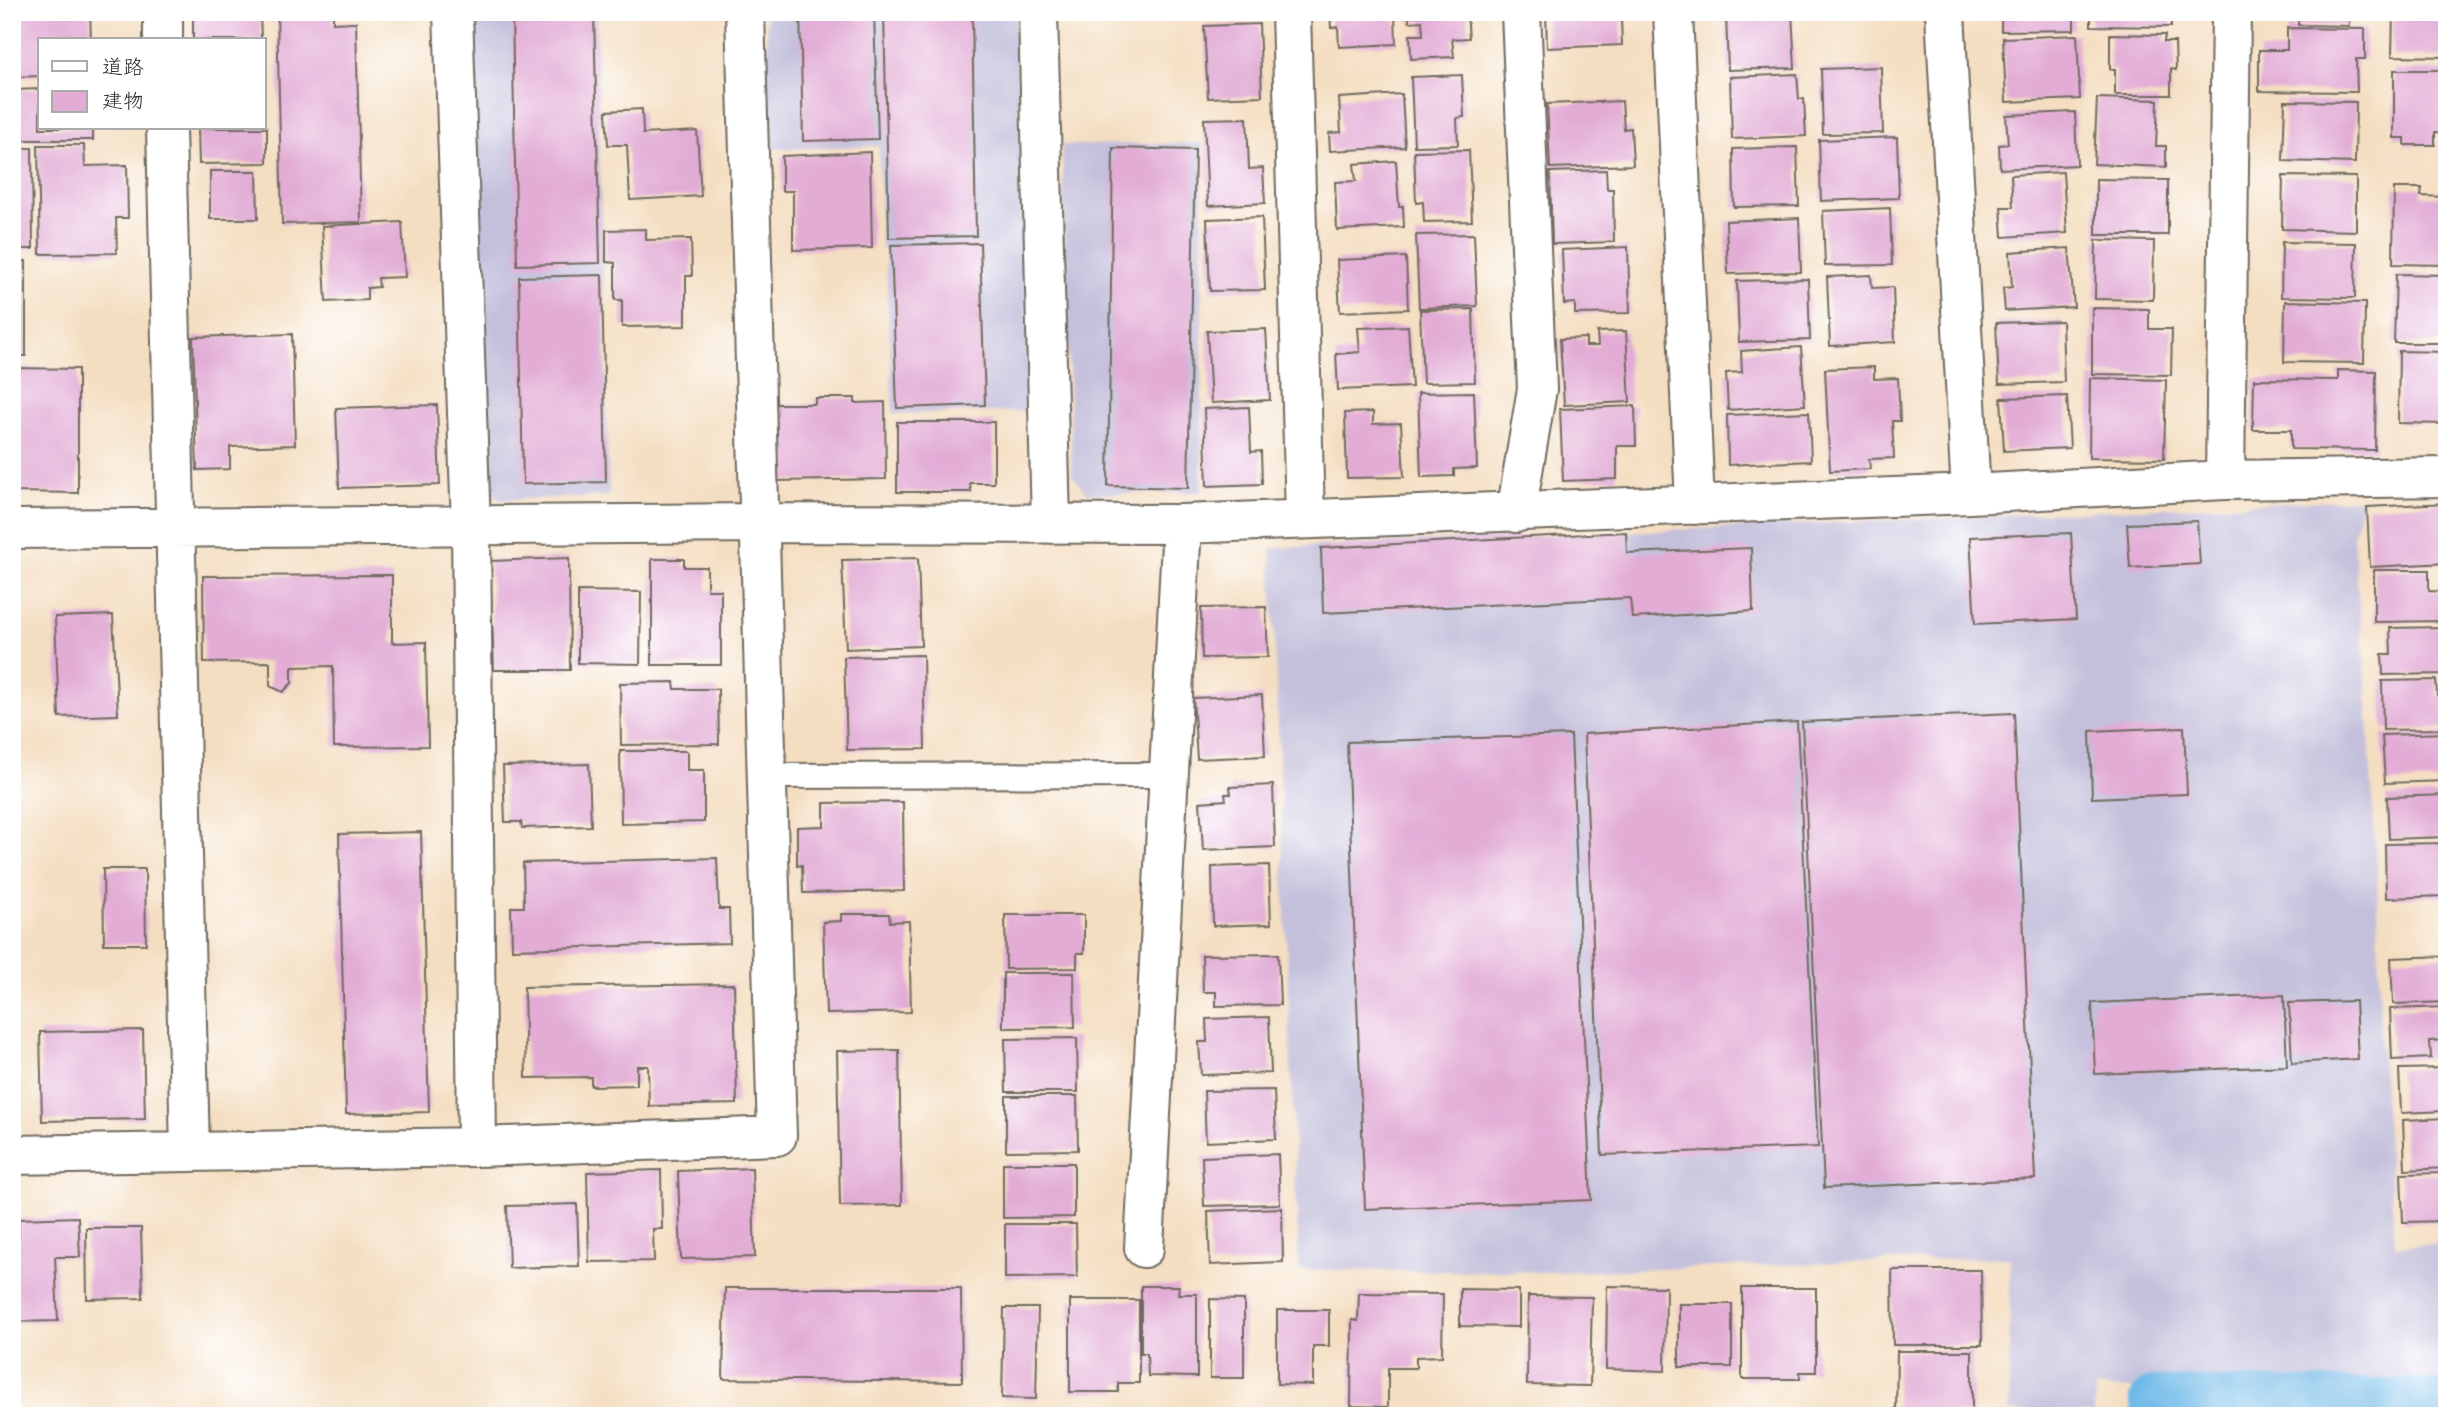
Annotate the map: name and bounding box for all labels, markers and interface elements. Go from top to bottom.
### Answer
legend [38,38,266,130]
text: 道路 [102,54,144,79]
text: 建物 [102,88,144,113]

